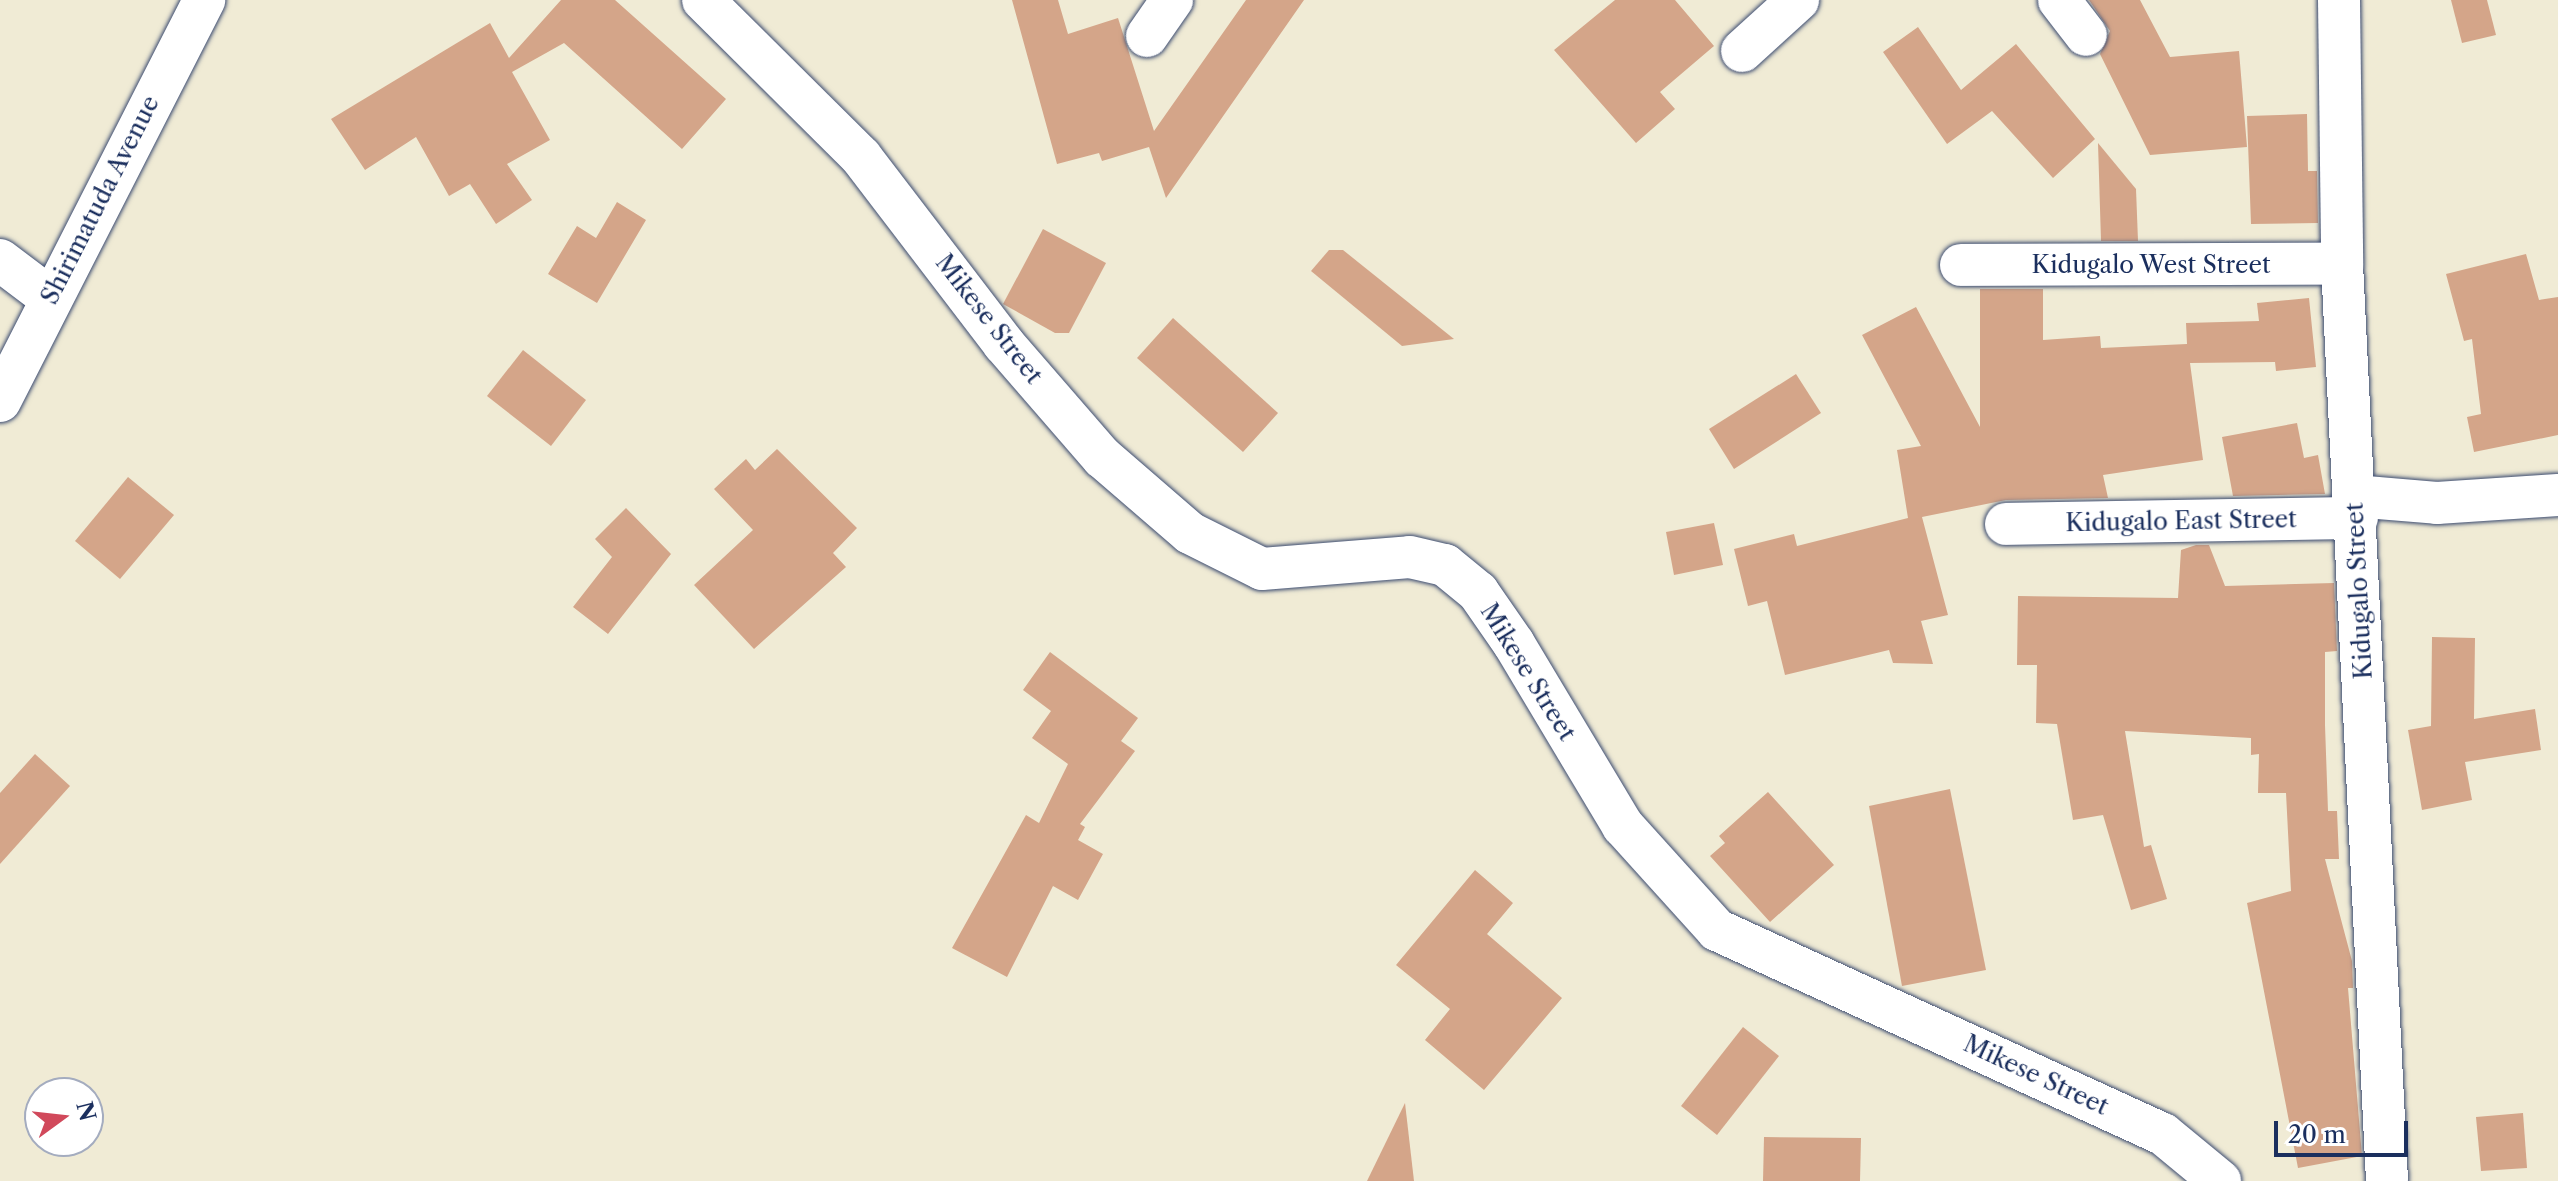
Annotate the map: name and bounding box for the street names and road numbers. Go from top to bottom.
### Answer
street label: Shirimatuda Avenue [35,90,165,310]
street label: Mikese Street [930,249,1048,389]
street label: Kidugalo West Street [2031,251,2271,279]
street label: Kidugalo Street [2340,502,2378,680]
street label: Kidugalo East Street [2065,505,2297,537]
street label: Mikese Street [1474,598,1582,746]
street label: Mikese Street [1959,1029,2113,1121]

